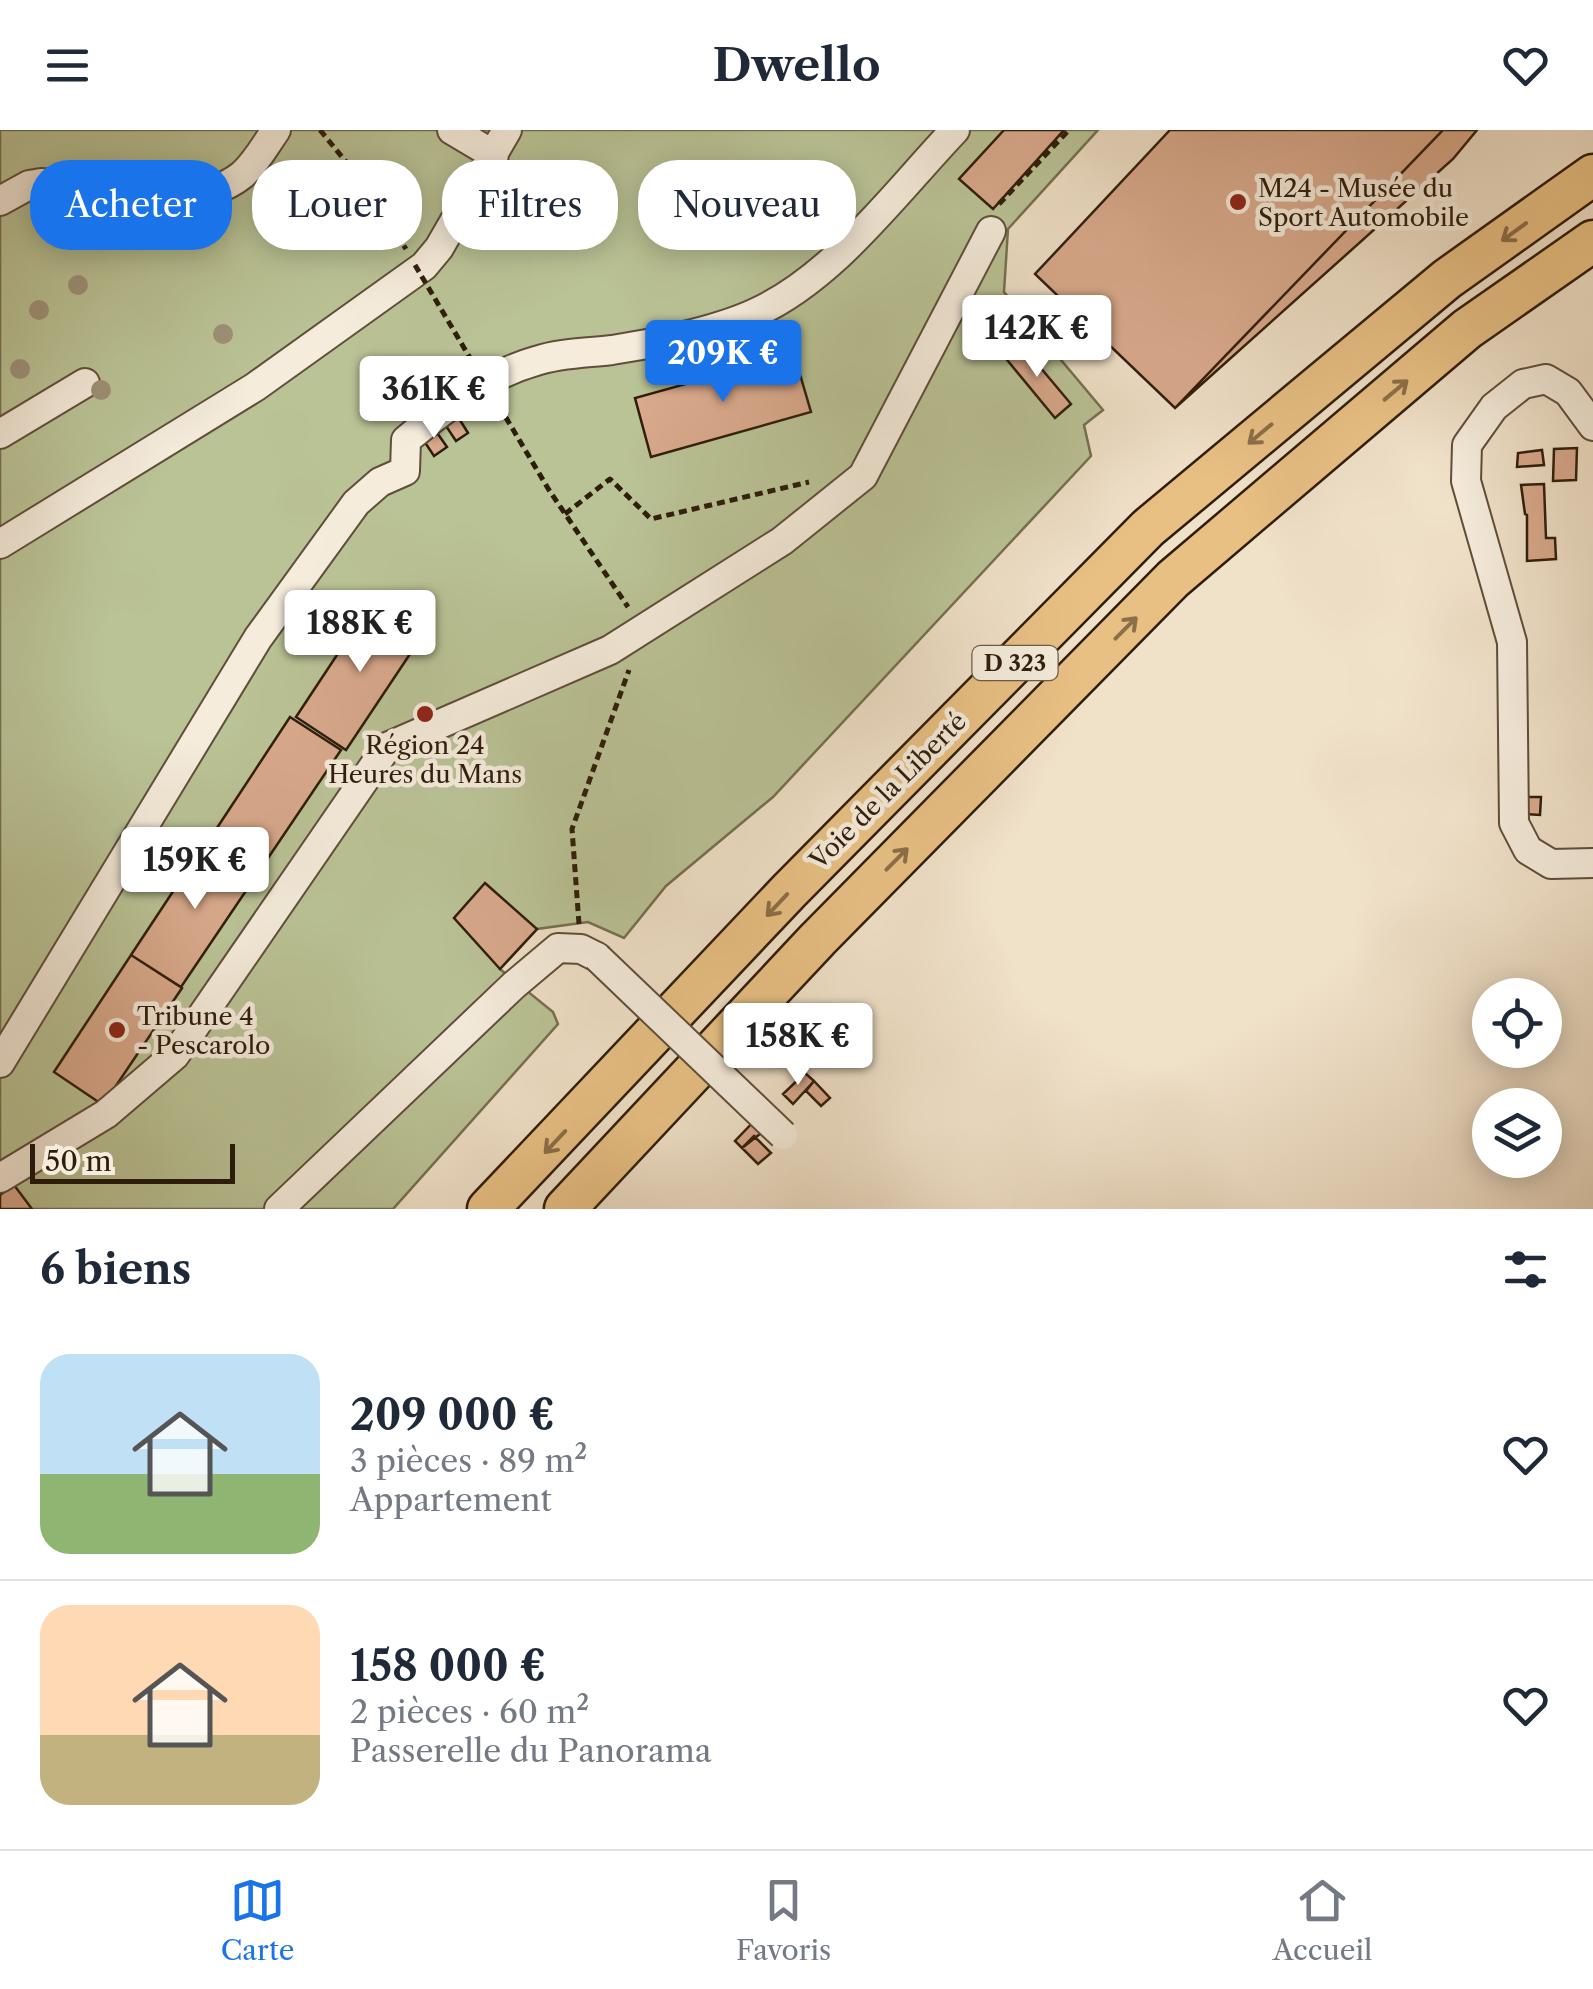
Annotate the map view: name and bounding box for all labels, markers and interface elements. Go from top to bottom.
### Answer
text: Dwello [712,37,881,93]
icon: menu [40,38,95,93]
icon: heart [1498,38,1553,93]
chip: Acheter [30,160,232,250]
chip: Louer [252,160,422,250]
chip: Filtres [442,160,618,250]
chip: Nouveau [638,160,856,250]
place label: M24 - Musée du Sport Automobile [1258,173,1469,233]
marker: M24 - Musée du Sport Automobile [1227,191,1249,213]
one-way arrow [1501,221,1528,242]
pin: 142K € [956,295,1118,380]
text: 142K € [984,308,1090,347]
pin: 209K € [642,320,804,405]
text: 209K € [667,333,779,372]
pin: 361K € [353,356,515,441]
text: 361K € [382,369,486,408]
one-way arrow [1382,379,1408,401]
one-way arrow [1248,423,1274,445]
pin: 188K € [279,590,441,675]
text: 188K € [307,603,413,642]
one-way arrow [1113,616,1137,640]
road number: D 323 [972,646,1058,680]
marker: Région 24 Heures du Mans [414,703,436,725]
street label: Voie de la Liberté [803,706,973,876]
place label: Région 24 Heures du Mans [328,730,522,790]
pin: 159K € [114,827,276,912]
text: 159K € [143,840,247,879]
one-way arrow [884,847,908,871]
one-way arrow [766,892,789,917]
map controls [1472,978,1562,1178]
button: locate [1472,978,1562,1068]
place label: Tribune 4 - Pescarolo [137,1001,270,1061]
pin: 158K € [717,1003,879,1088]
text: 158K € [746,1016,850,1055]
marker: Tribune 4 - Pescarolo [106,1019,128,1041]
button: layers [1472,1088,1562,1178]
one-way arrow [544,1129,567,1154]
scale bar [30,1139,235,1184]
text: 50 m [45,1144,112,1178]
icon: filters [1498,1242,1553,1297]
text: 6 biens [40,1243,191,1295]
text: 209 000 € [350,1389,555,1441]
icon: home [120,1394,240,1514]
icon: heart [1498,1427,1553,1482]
text: 3 pièces · 89 m² [350,1441,587,1480]
text: Appartement [350,1480,552,1519]
text: 158 000 € [350,1640,546,1692]
icon: home [120,1645,240,1765]
icon: heart [1498,1678,1553,1733]
text: 2 pièces · 60 m² [350,1692,589,1731]
text: Passerelle du Panorama [350,1731,712,1770]
tab: Carte [221,1873,294,1967]
tab: Favoris [736,1873,831,1967]
tab: Accueil [1273,1873,1372,1967]

